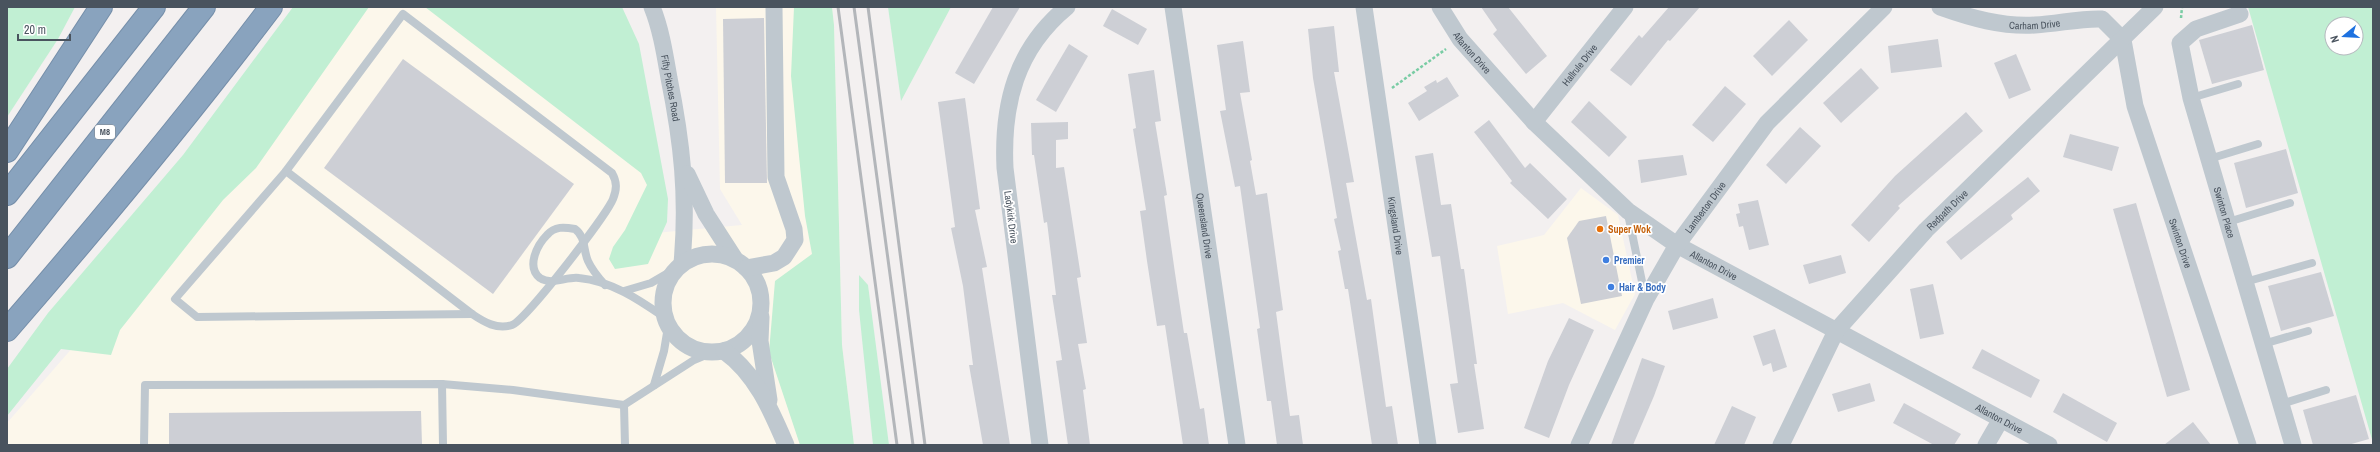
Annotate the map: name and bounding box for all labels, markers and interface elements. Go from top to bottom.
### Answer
scale bar [18,16,70,42]
street label: Carham Drive [2009,16,2061,32]
north arrow [2324,16,2364,56]
text: 20 m [24,22,46,38]
street label: Allanton Drive [1450,28,1494,77]
text: N [2327,34,2342,44]
street label: Hallrule Drive [1559,41,1600,88]
street label: Fifty Pitches Road [659,54,683,122]
road number: M8 [95,125,115,139]
street label: Lamberton Drive [1682,178,1729,236]
street label: Swinton Place [2211,185,2238,240]
street label: Redpath Drive [1923,186,1971,233]
street label: Ladykirk Drive [1001,190,1021,244]
street label: Queensland Drive [1194,192,1216,260]
street label: Kingsland Drive [1385,196,1407,256]
street label: Swinton Drive [2166,217,2195,270]
place label: Super Wok [1608,223,1651,236]
marker: Super Wok [1595,224,1605,234]
street label: Allanton Drive [1687,246,1740,283]
place label: Premier [1614,254,1645,267]
marker: Premier [1601,255,1611,265]
place label: Hair & Body [1619,281,1666,294]
marker: Hair & Body [1606,282,1616,292]
street label: Allanton Drive [1973,400,2026,436]

